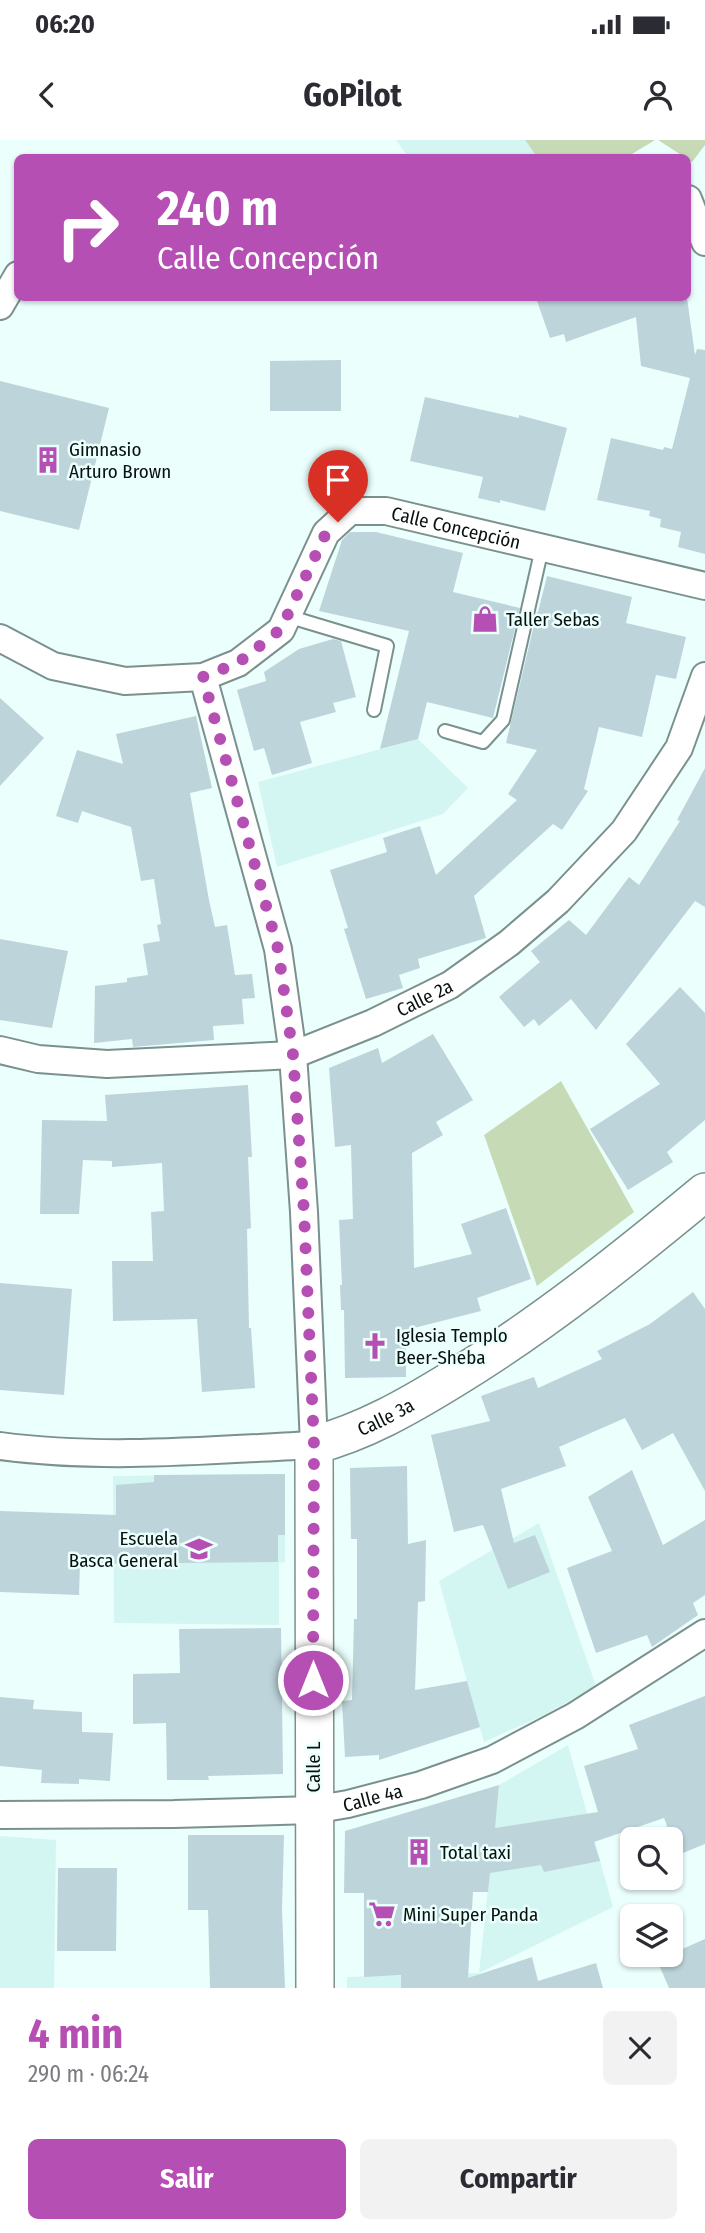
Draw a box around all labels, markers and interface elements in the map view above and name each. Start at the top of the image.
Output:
text: 06:20 [35,9,95,40]
icon: back [28,76,66,114]
text: GoPilot [303,76,402,114]
icon: person [639,76,677,114]
text: 240 m [157,179,278,238]
icon: right [42,182,133,273]
text: Calle Concepción [157,239,379,277]
place label: Gimnasio Arturo Brown [69,438,171,483]
building icon: Gimnasio Arturo Brown [33,445,63,475]
pin [308,450,368,522]
icon: arrive [319,461,357,499]
street label: Calle Concepción [389,502,523,554]
shop icon: Taller Sebas [470,604,500,634]
place label: Taller Sebas [506,608,599,631]
street label: Calle 2a [393,974,457,1022]
place label: Iglesia Templo Beer-Sheba [396,1324,508,1369]
church icon: Iglesia Templo Beer-Sheba [360,1331,390,1361]
street label: Calle 3a [354,1394,418,1441]
place label: Escuela Basca General [69,1527,178,1572]
school or university icon: Escuela Basca General [184,1534,214,1564]
position arrow [276,1643,350,1717]
street label: Calle L [302,1741,325,1792]
street label: Calle 4a [341,1779,405,1817]
map controls [620,1827,683,1967]
button: search [620,1827,683,1890]
building icon: Total taxi [404,1837,434,1867]
place label: Total taxi [440,1841,511,1864]
supermarket icon: Mini Super Panda [367,1899,397,1929]
place label: Mini Super Panda [403,1903,538,1926]
button: layers [620,1904,683,1967]
text: 4 min [28,2009,123,2059]
button: close [603,2011,677,2085]
text: 290 m · 06:24 [28,2060,149,2088]
button: Salir [28,2139,346,2219]
button: Compartir [360,2139,677,2219]

